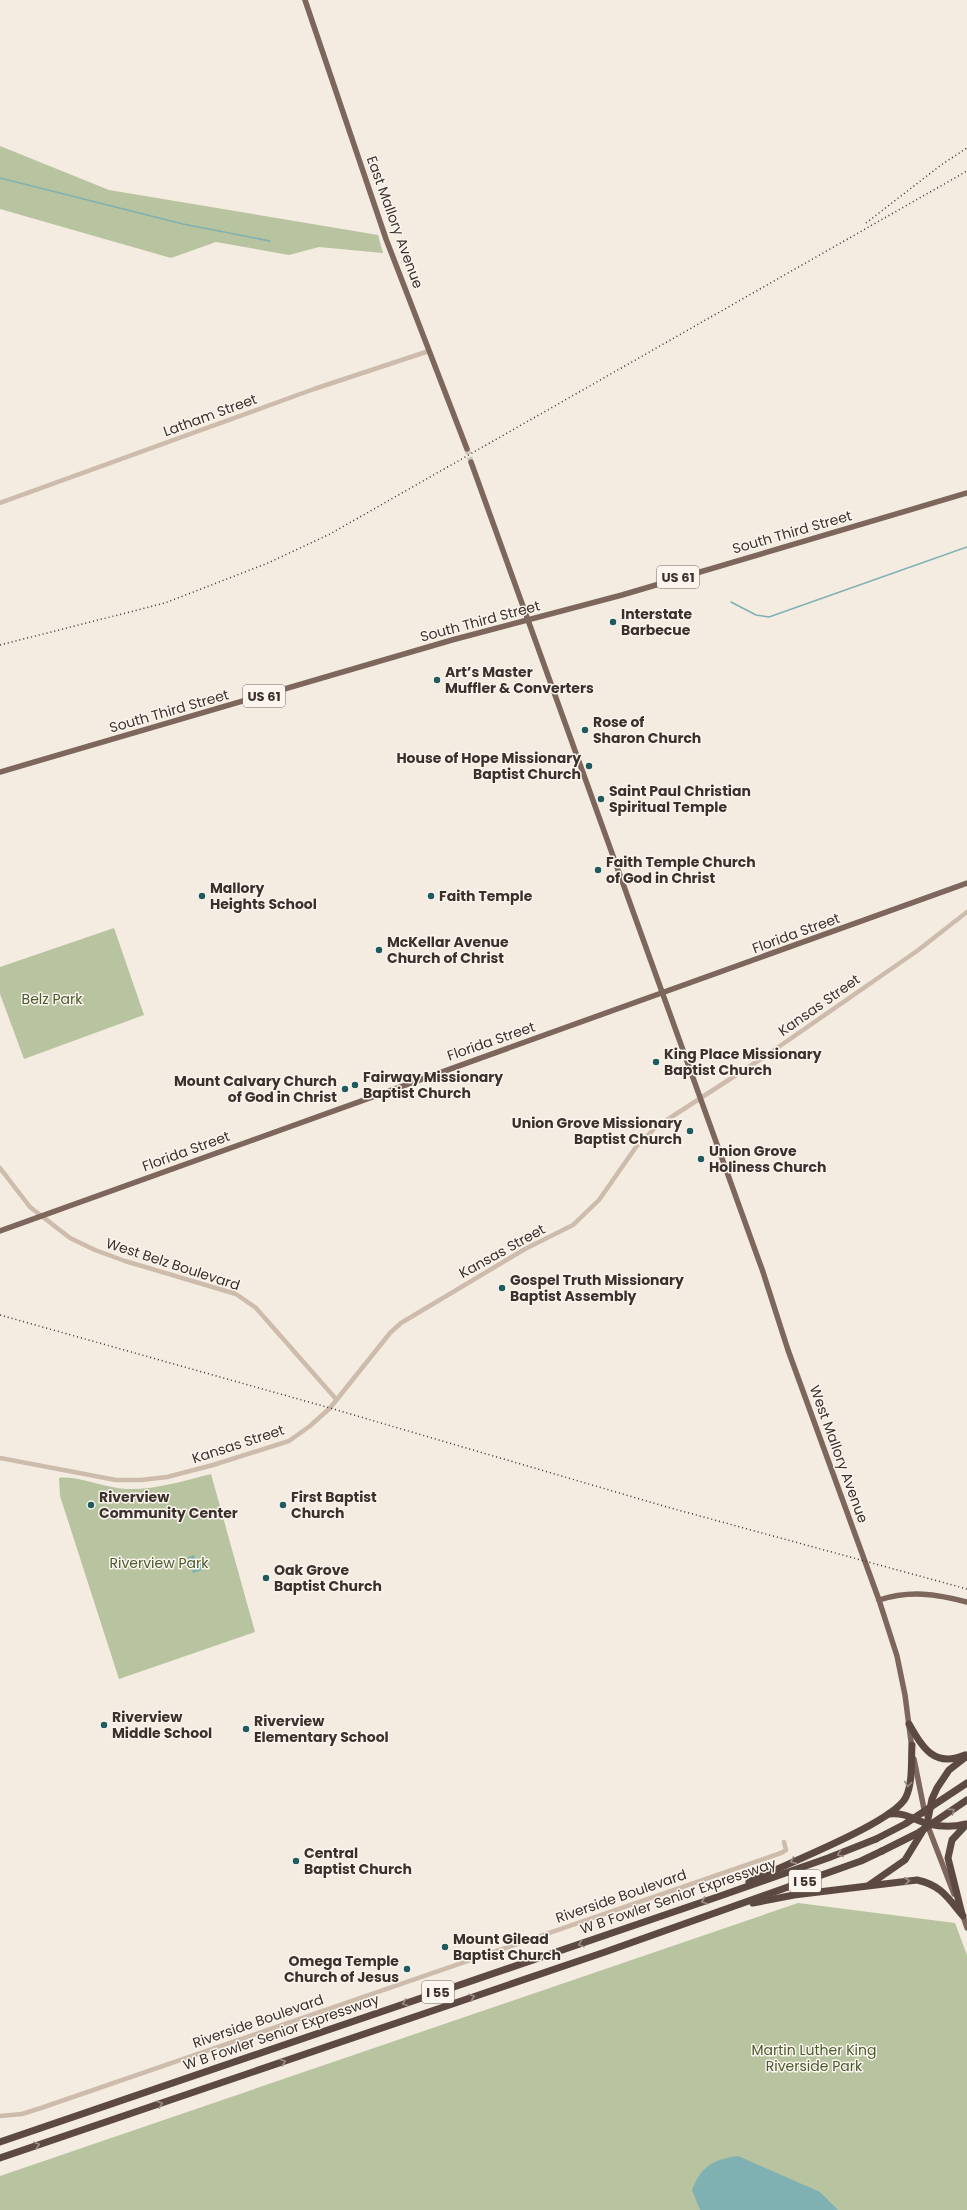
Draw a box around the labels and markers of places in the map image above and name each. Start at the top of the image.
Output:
place label: Interstate Barbecue [621,604,693,640]
marker: Interstate Barbecue [608,617,618,627]
place label: Art’s Master Muffler & Converters [445,662,594,698]
marker: Art’s Master Muffler & Converters [432,675,442,685]
place label: Rose of Sharon Church [593,712,701,748]
marker: Rose of Sharon Church [580,725,590,735]
place label: House of Hope Missionary Baptist Church [396,748,581,784]
marker: House of Hope Missionary Baptist Church [584,761,594,771]
place label: Saint Paul Christian Spiritual Temple [609,781,751,817]
marker: Saint Paul Christian Spiritual Temple [596,794,606,804]
place label: Faith Temple Church of God in Christ [606,852,756,888]
marker: Faith Temple Church of God in Christ [593,865,603,875]
place label: Mallory Heights School [210,878,317,914]
place label: Faith Temple [439,886,533,906]
marker: Mallory Heights School [197,891,207,901]
marker: Faith Temple [426,891,436,901]
place label: McKellar Avenue Church of Christ [387,932,509,968]
marker: McKellar Avenue Church of Christ [374,945,384,955]
place label: King Place Missionary Baptist Church [664,1044,822,1080]
marker: King Place Missionary Baptist Church [651,1057,661,1067]
place label: Fairway Missionary Baptist Church [363,1067,503,1103]
place label: Mount Calvary Church of God in Christ [174,1071,337,1107]
marker: Fairway Missionary Baptist Church [350,1080,360,1090]
marker: Mount Calvary Church of God in Christ [340,1084,350,1094]
place label: Union Grove Missionary Baptist Church [512,1113,682,1149]
marker: Union Grove Missionary Baptist Church [685,1126,695,1136]
place label: Union Grove Holiness Church [709,1141,827,1177]
marker: Union Grove Holiness Church [696,1154,706,1164]
place label: Gospel Truth Missionary Baptist Assembly [510,1270,684,1306]
marker: Gospel Truth Missionary Baptist Assembly [497,1283,507,1293]
place label: Riverview Community Center [99,1487,238,1523]
place label: First Baptist Church [291,1487,377,1523]
marker: Riverview Community Center [86,1500,96,1510]
marker: First Baptist Church [278,1500,288,1510]
place label: Oak Grove Baptist Church [274,1560,382,1596]
marker: Oak Grove Baptist Church [261,1573,271,1583]
place label: Riverview Middle School [112,1707,212,1743]
place label: Riverview Elementary School [254,1711,389,1747]
marker: Riverview Middle School [99,1720,109,1730]
marker: Riverview Elementary School [241,1724,251,1734]
place label: Central Baptist Church [304,1843,412,1879]
marker: Central Baptist Church [291,1856,301,1866]
place label: Mount Gilead Baptist Church [453,1929,561,1965]
marker: Mount Gilead Baptist Church [440,1942,450,1952]
place label: Omega Temple Church of Jesus [284,1951,399,1987]
marker: Omega Temple Church of Jesus [402,1964,412,1974]

